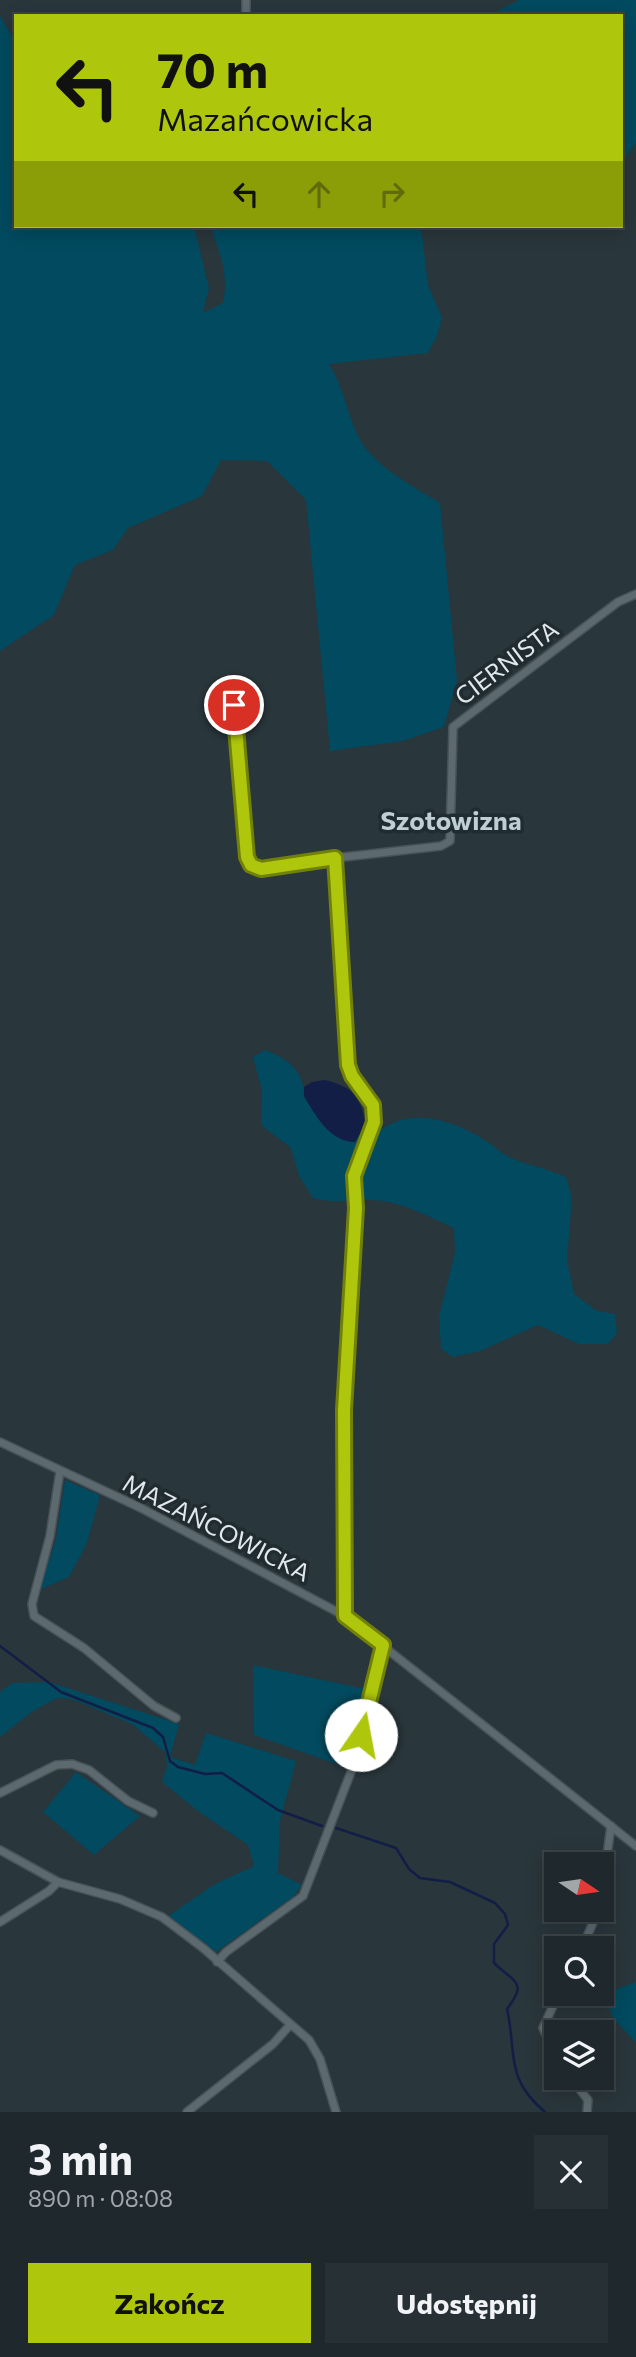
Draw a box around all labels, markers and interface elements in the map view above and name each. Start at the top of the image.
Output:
text: 70 m [157,38,268,98]
icon: left [42,42,133,133]
text: Mazańcowicka [157,98,373,138]
icon: left [227,175,265,213]
icon: ahead [300,175,338,213]
icon: right [373,175,411,213]
street label: CIERNISTA [449,614,563,710]
pin [204,675,264,735]
icon: arrive [215,686,253,724]
district label: Szotowizna [380,804,522,835]
street label: MAZAŃCOWICKA [119,1467,315,1587]
position arrow [324,1698,398,1772]
north arrow [544,1852,614,1922]
map controls [544,1852,614,2090]
button: search [544,1936,614,2006]
button: layers [544,2020,614,2090]
text: 3 min [28,2132,133,2184]
button: close [534,2135,608,2209]
text: 890 m · 08:08 [28,2184,173,2212]
button: Zakończ [28,2263,311,2343]
button: Udostępnij [325,2263,608,2343]

